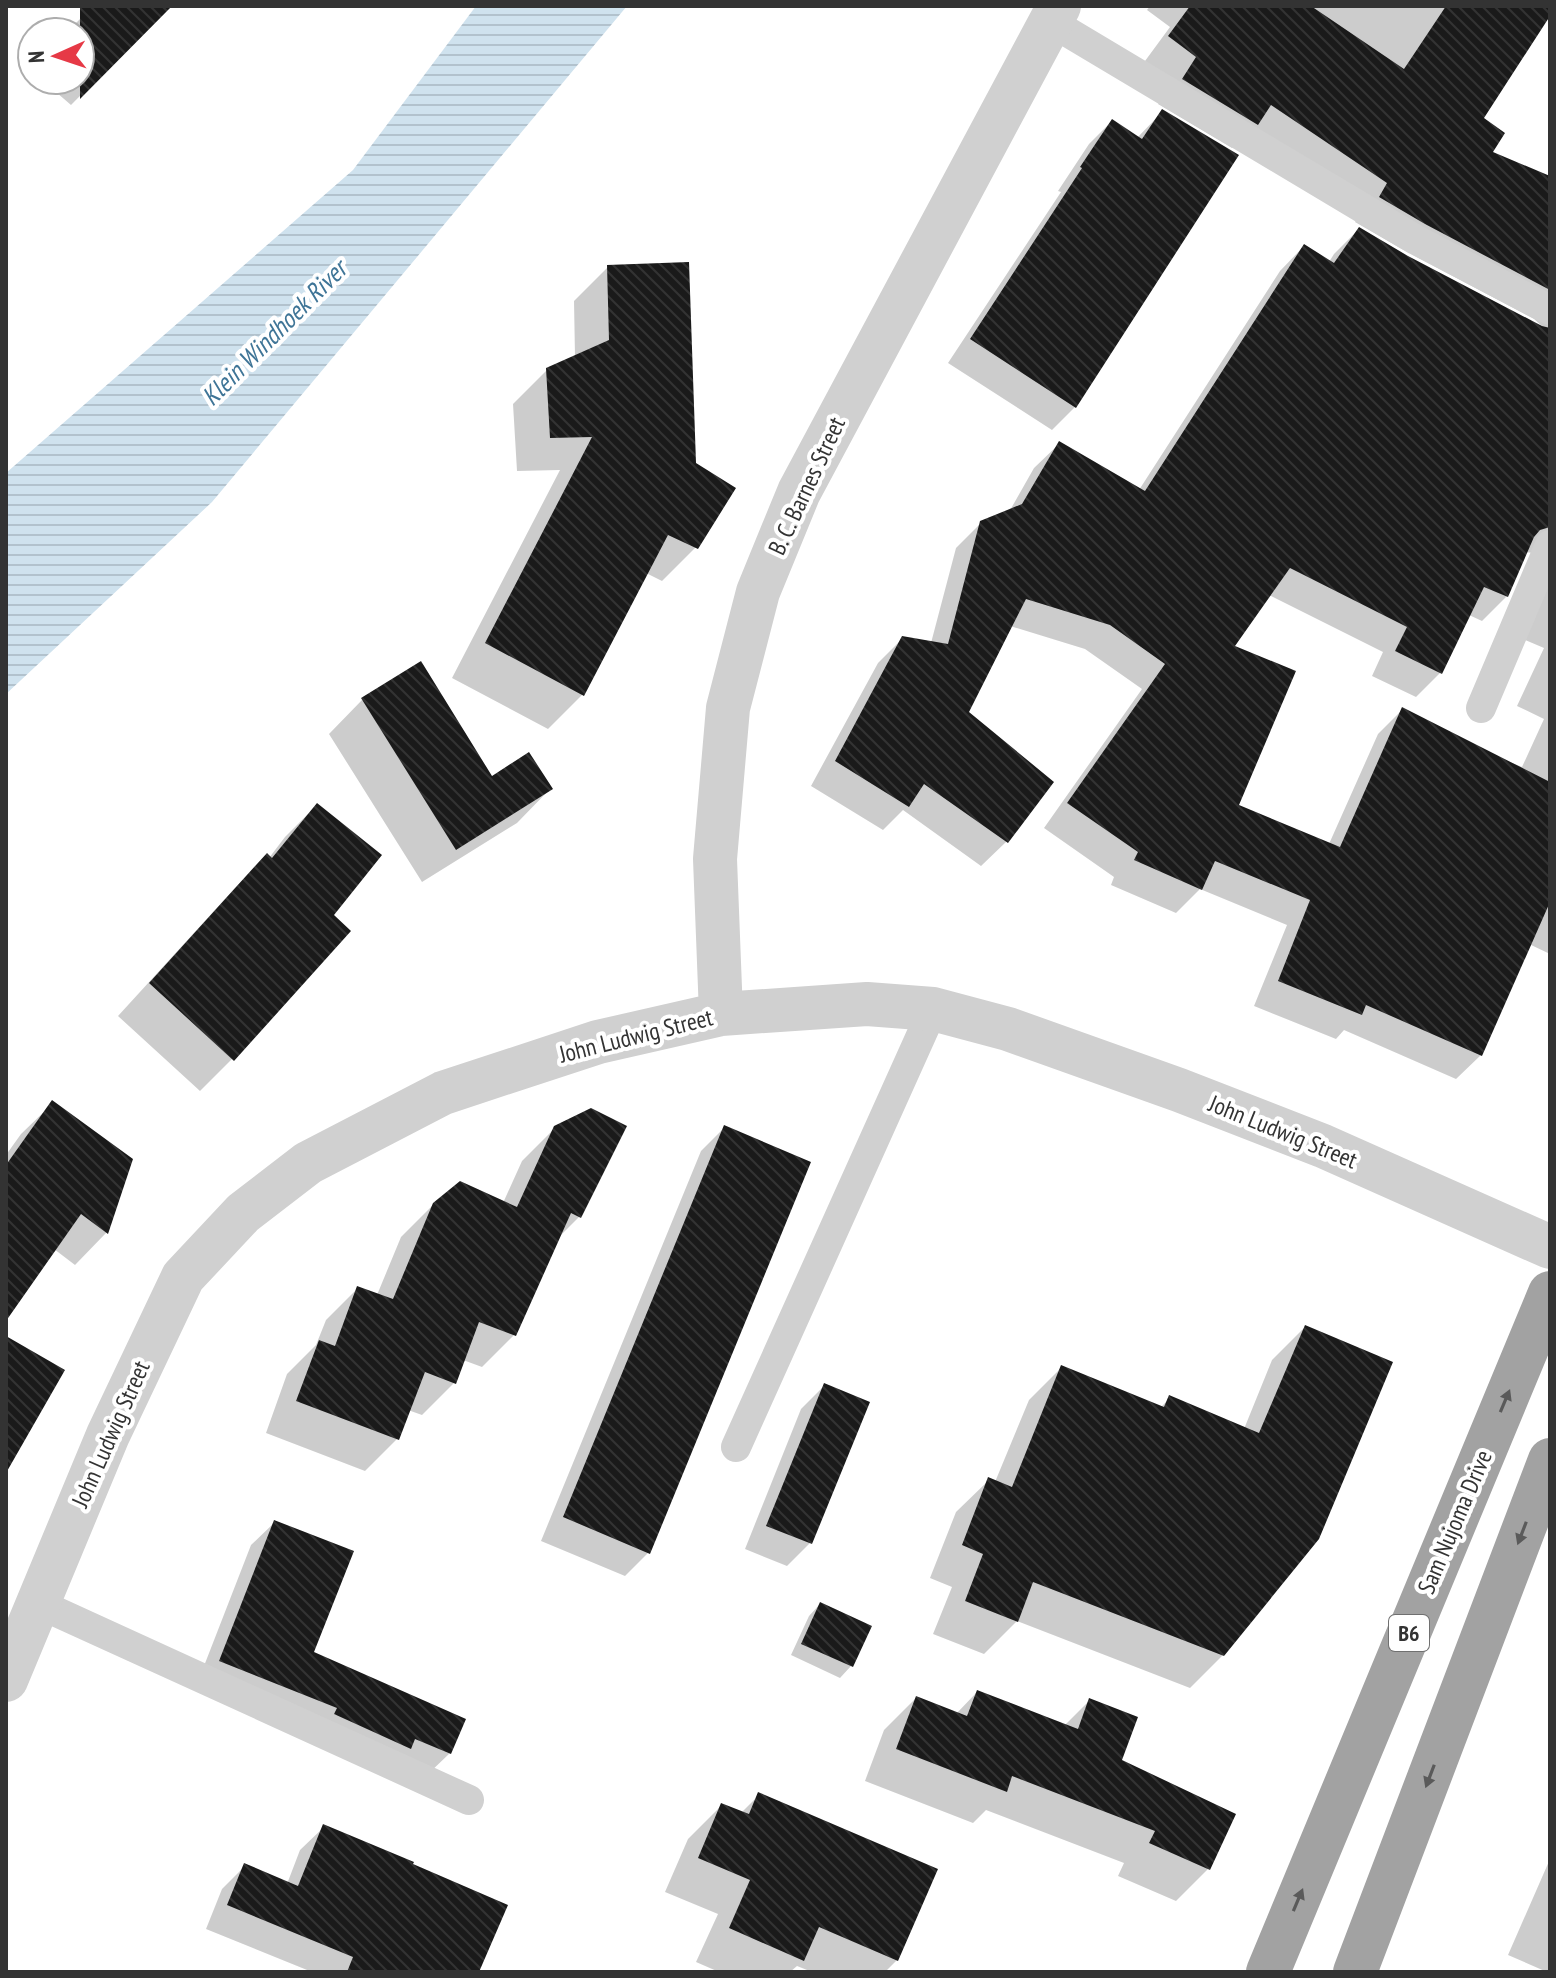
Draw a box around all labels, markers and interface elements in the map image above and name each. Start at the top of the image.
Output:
north arrow [16,16,96,96]
text: N [22,50,50,64]
water label: Klein Windhoek River [194,250,356,412]
street label: B. C. Barnes Street [761,412,852,560]
street label: John Ludwig Street [555,1001,716,1070]
street label: John Ludwig Street [1204,1087,1362,1176]
street label: John Ludwig Street [64,1355,157,1513]
one-way arrow [1499,1389,1512,1413]
street label: Sam Nujoma Drive [1410,1445,1499,1598]
one-way arrow [1515,1521,1528,1545]
road number: B6 [1389,1615,1429,1651]
one-way arrow [1423,1764,1436,1788]
one-way arrow [1292,1888,1305,1912]

